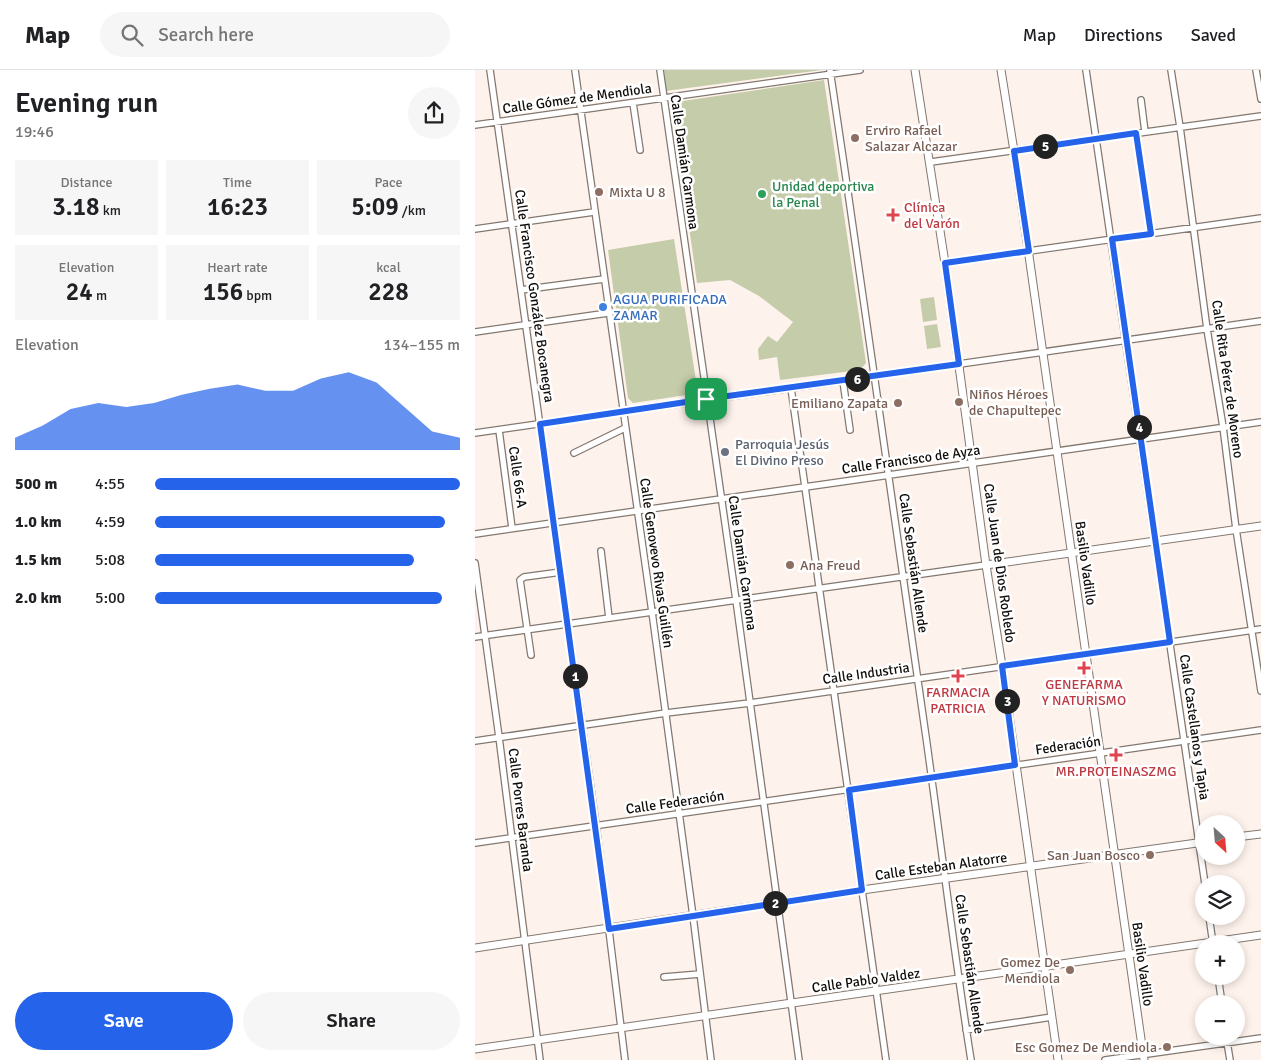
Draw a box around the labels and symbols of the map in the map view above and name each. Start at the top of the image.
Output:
street label: Calle Gómez de Mendiola [501,80,653,117]
street label: Calle Damián Carmona [667,94,702,231]
place label: Erviro Rafael Salazar Alcazar [865,122,958,155]
marker: Erviro Rafael Salazar Alcazar [849,132,861,144]
pin: 5 [1033,134,1057,158]
place label: Unidad deportiva la Penal [772,178,874,211]
place label: Mixta U 8 [609,184,666,201]
marker: Mixta U 8 [593,186,605,198]
street label: Calle Francisco González Bocanegra [511,188,558,404]
marker: Unidad deportiva la Penal [756,188,768,200]
place label: Clínica del Varón [904,199,960,232]
marker: Clínica del Varón [886,208,900,222]
place label: AGUA PURIFICADA ZAMAR [613,291,727,324]
street label: Calle Rita Pérez de Moreno [1208,299,1247,459]
marker: AGUA PURIFICADA ZAMAR [597,301,609,313]
pin: 6 [845,366,869,392]
pin [685,378,727,420]
place label: Niños Héroes de Chapultepec [969,386,1062,419]
place label: Emiliano Zapata [791,395,888,412]
marker: Niños Héroes de Chapultepec [953,396,965,408]
marker: Emiliano Zapata [892,397,904,409]
pin: 4 [1127,414,1151,440]
place label: Parroquia Jesús El Divino Preso [735,436,829,469]
street label: Calle Francisco de Ayza [841,441,981,478]
street label: Calle 66-A [505,445,530,509]
marker: Parroquia Jesús El Divino Preso [719,446,731,458]
street label: Calle Genovevo Rivas Guillén [636,477,677,649]
street label: Calle Juan de Dios Robledo [980,482,1019,644]
street label: Calle Sebastián Allende [895,492,932,634]
street label: Calle Damián Carmona [725,495,760,632]
street label: Basilio Vadillo [1071,520,1100,606]
place label: Ana Freud [800,557,860,574]
marker: Ana Freud [784,559,796,571]
street label: Calle Castellanos y Tapia [1176,653,1213,801]
street label: Calle Industria [822,659,911,688]
marker: GENEFARMA Y NATURISMO [1078,662,1090,674]
pin: 1 [563,664,587,688]
marker: FARMACIA PATRICIA [952,670,964,682]
place label: GENEFARMA Y NATURISMO [1042,676,1126,709]
place label: FARMACIA PATRICIA [926,684,991,717]
pin: 3 [995,688,1019,714]
street label: Federación [1034,732,1102,758]
street label: Calle Porres Baranda [504,747,537,873]
marker: MR.PROTEINASZMG [1110,749,1122,761]
place label: MR.PROTEINASZMG [1055,763,1177,780]
street label: Calle Federación [625,787,725,818]
north arrow [1195,815,1245,865]
place label: San Juan Bosco [1047,847,1140,864]
street label: Calle Esteban Alatorre [874,849,1008,884]
marker: San Juan Bosco [1144,849,1156,861]
pin: 2 [763,890,787,916]
street label: Calle Sebastián Allende [951,893,988,1035]
street label: Basilio Vadillo [1128,921,1157,1007]
place label: Gomez De Mendiola [1000,954,1060,987]
street label: Calle Pablo Valdez [811,964,921,997]
marker: Gomez De Mendiola [1064,964,1076,976]
place label: Esc Gomez De Mendiola [1015,1039,1157,1056]
marker: Esc Gomez De Mendiola [1161,1041,1173,1053]

